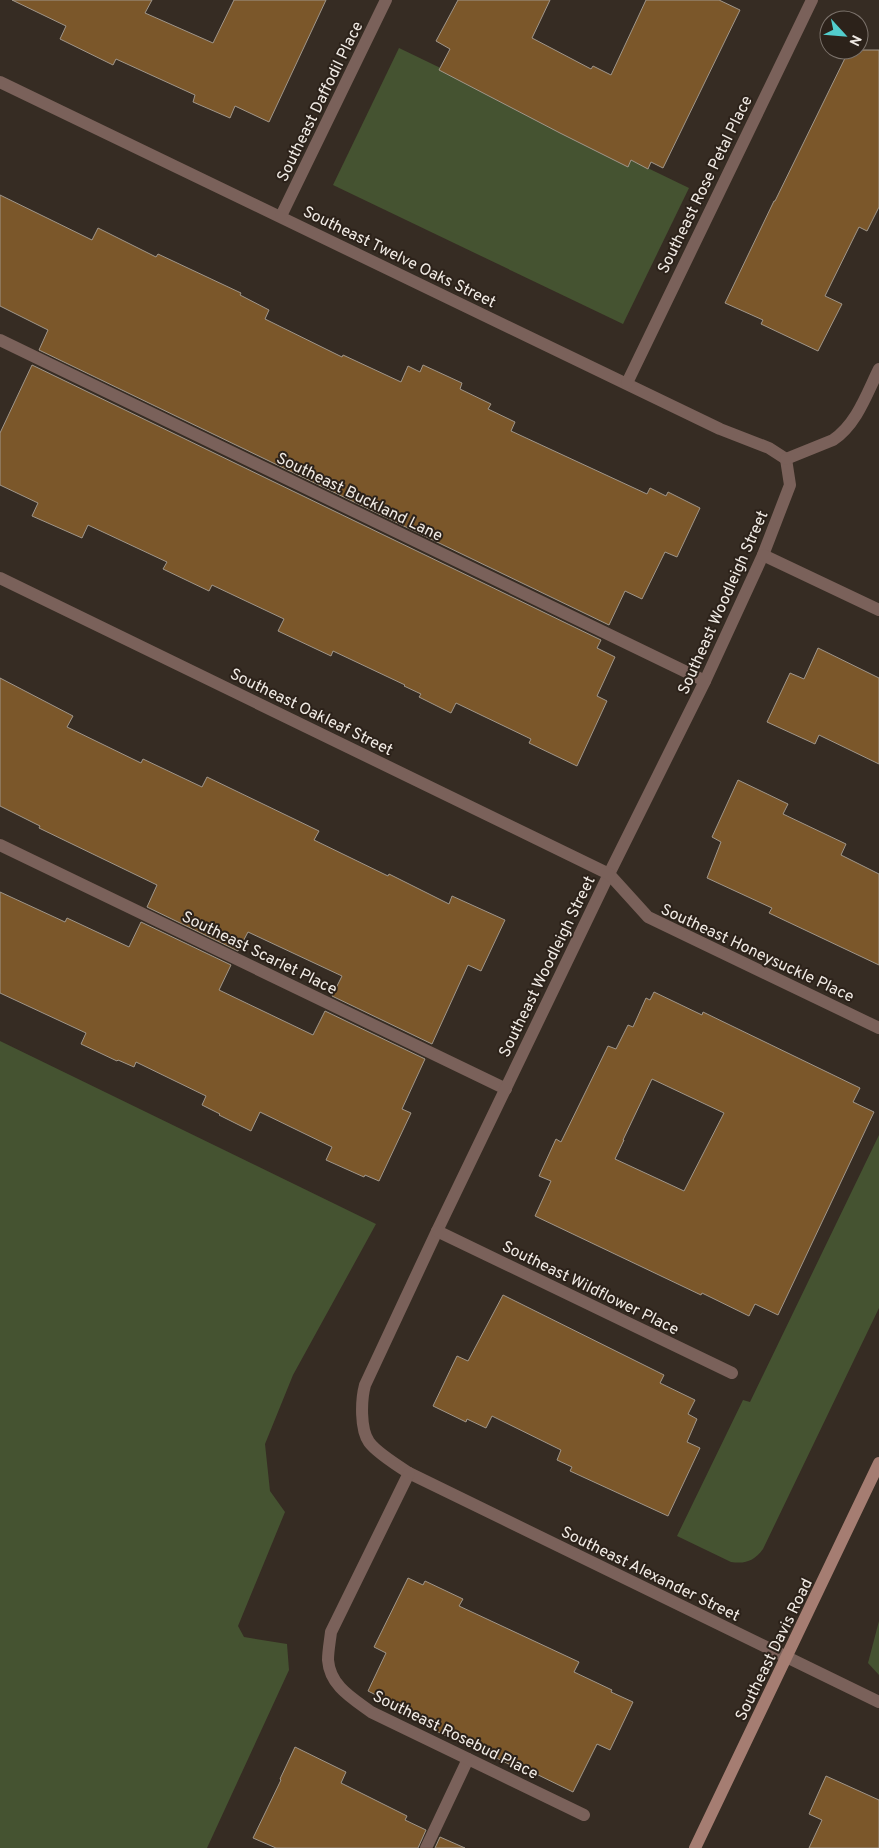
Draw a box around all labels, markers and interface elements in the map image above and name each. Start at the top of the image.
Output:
north arrow [819,10,869,60]
street label: Southeast Daffodil Place [273,18,368,185]
text: N [844,32,864,48]
street label: Southeast Rose Petal Place [654,93,758,277]
street label: Southeast Twelve Oaks Street [299,202,499,313]
street label: Southeast Buckland Lane [273,449,446,547]
street label: Southeast Woodleigh Street [674,508,773,698]
street label: Southeast Oakleaf Street [226,665,396,761]
street label: Southeast Woodleigh Street [495,873,600,1061]
street label: Southeast Honeysuckle Place [657,900,857,1007]
street label: Southeast Scarlet Place [178,907,340,1000]
street label: Southeast Wildflower Place [498,1237,682,1340]
street label: Southeast Alexander Street [557,1523,743,1627]
street label: Southeast Davis Road [732,1575,818,1724]
street label: Southeast Rosebud Place [369,1687,541,1785]

